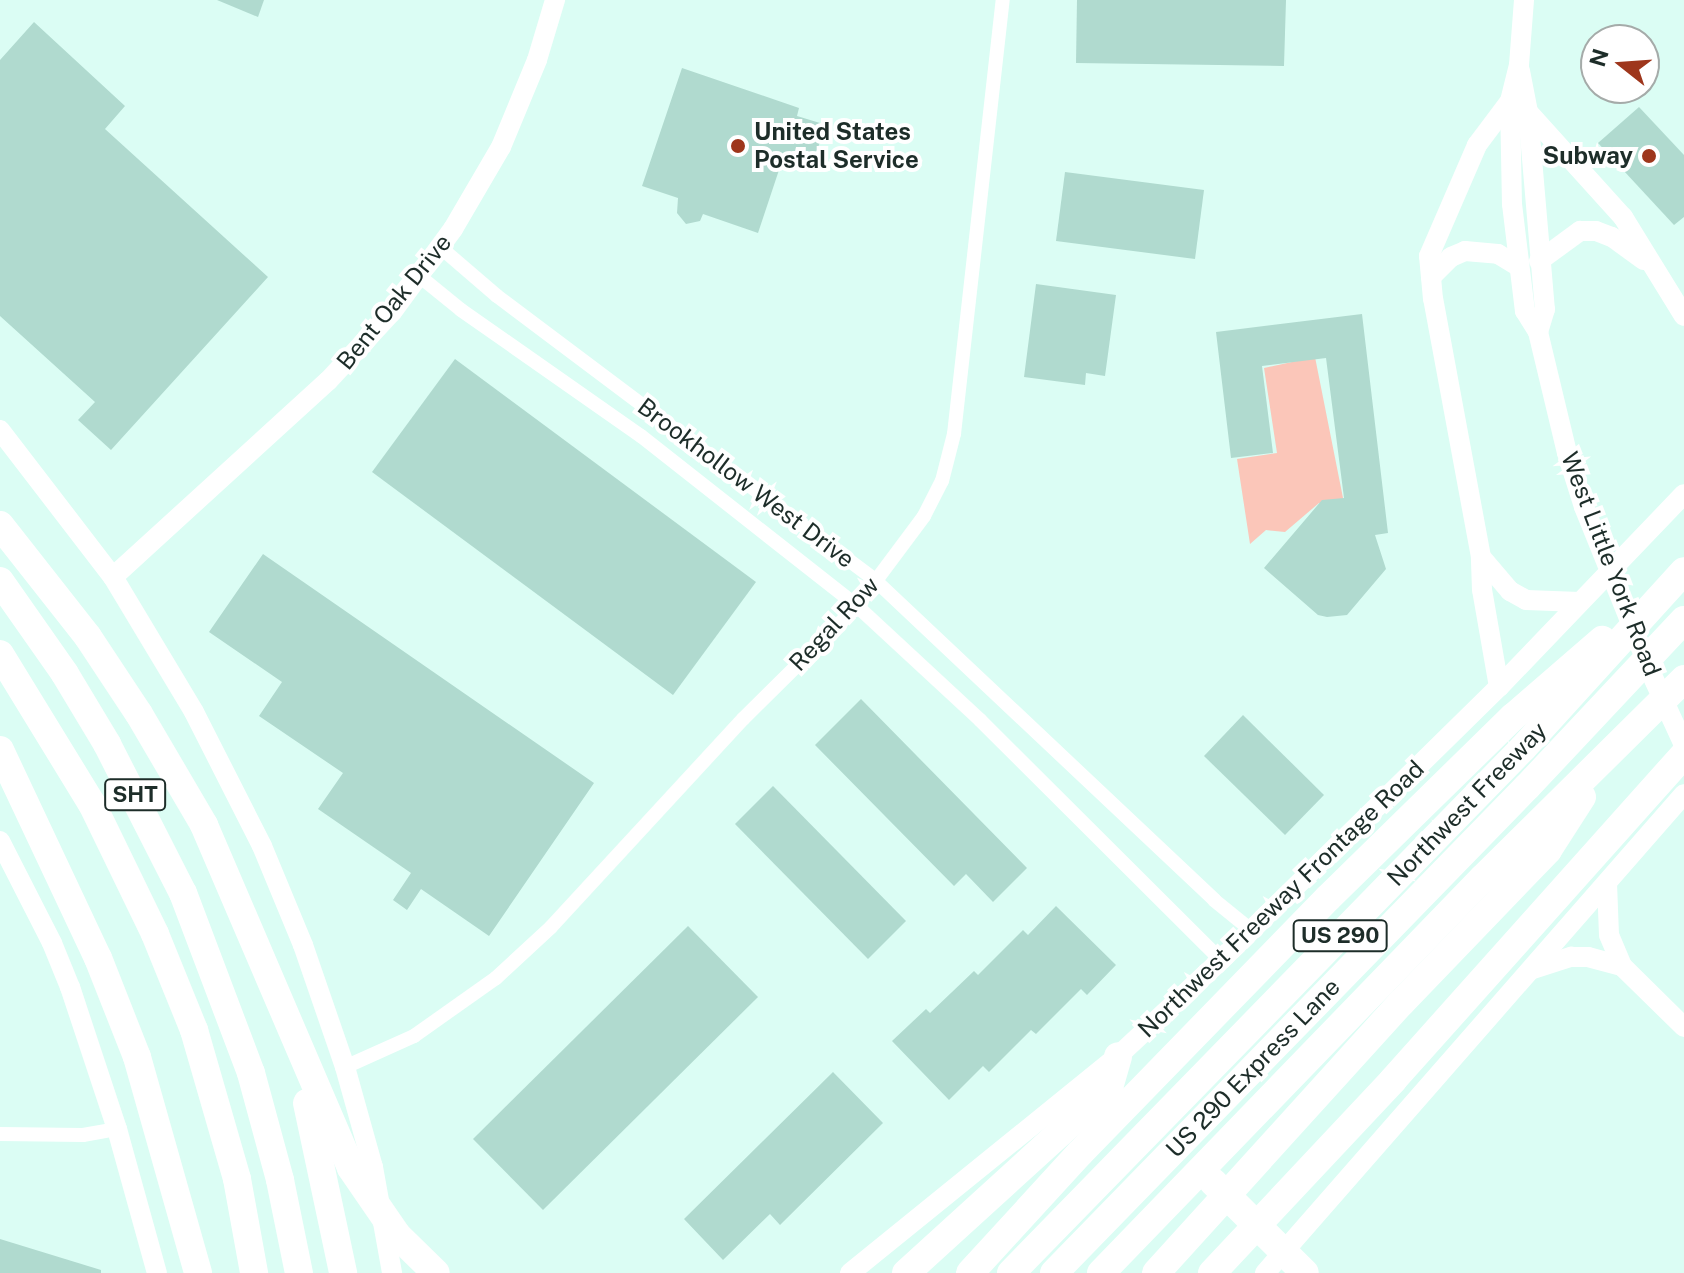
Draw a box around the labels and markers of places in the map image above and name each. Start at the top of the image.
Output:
place label: United States Postal Service [754,118,919,174]
marker: United States Postal Service [729,137,747,155]
place label: Subway [1543,142,1633,170]
marker: Subway [1640,147,1658,165]

